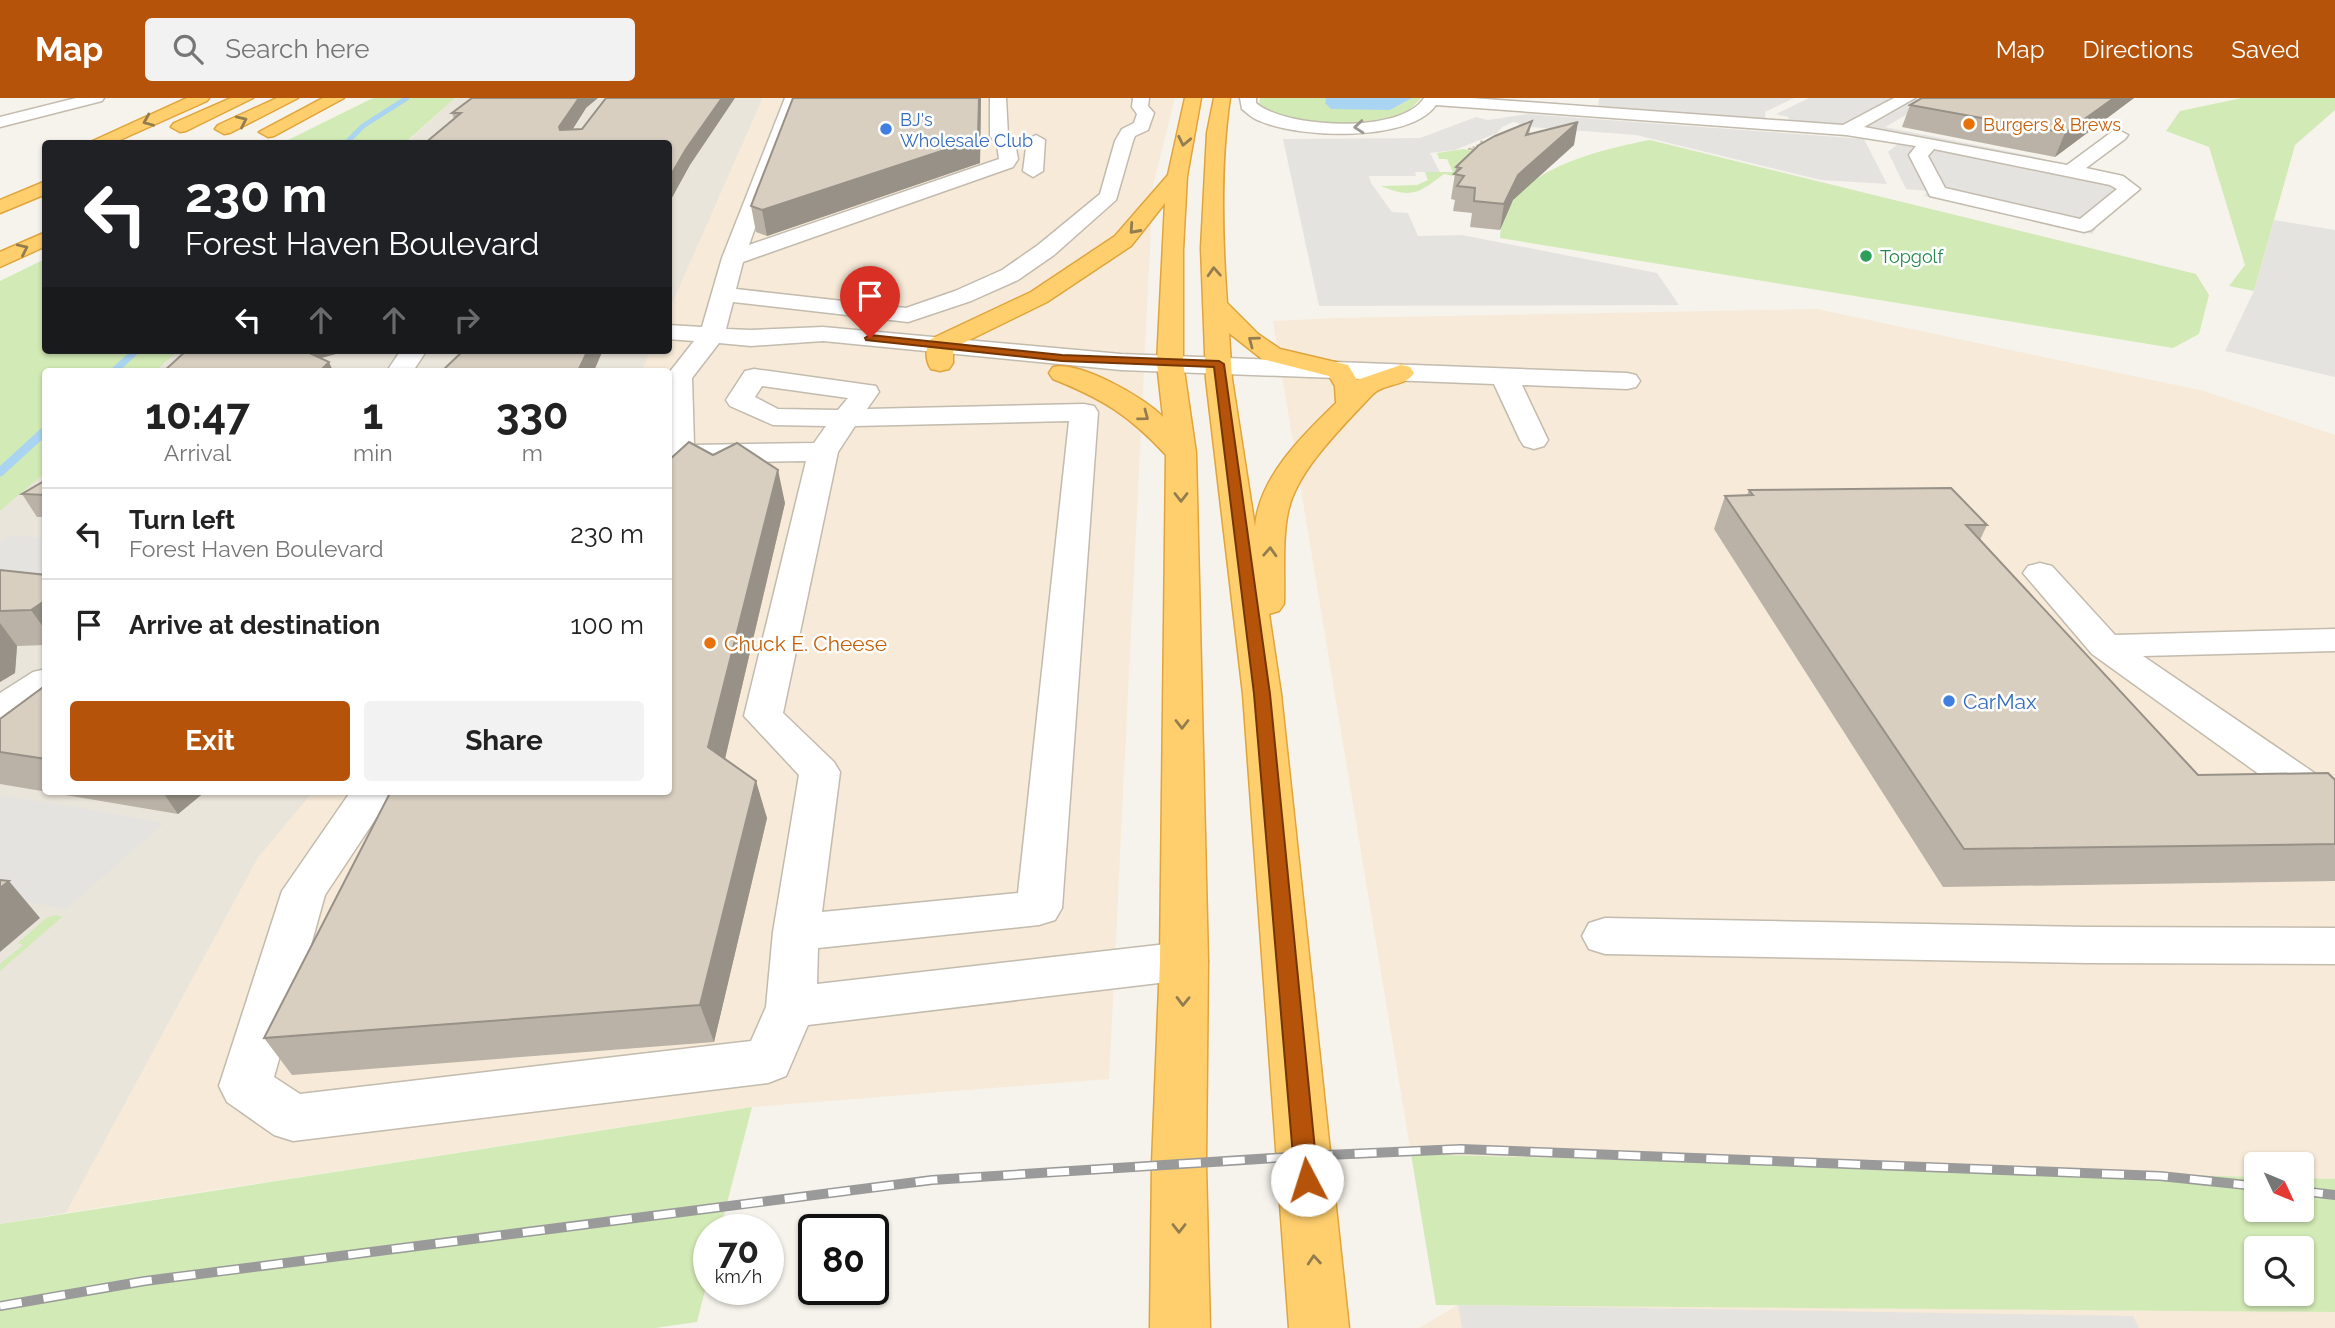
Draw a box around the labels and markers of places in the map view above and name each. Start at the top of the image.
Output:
place label: BJ's Wholesale Club [900,109,1033,151]
place label: Burgers & Brews [1983,114,2121,135]
marker: Burgers & Brews [1961,116,1977,132]
marker: BJ's Wholesale Club [878,121,894,137]
place label: Topgolf [1880,246,1945,267]
marker: Topgolf [1858,248,1874,264]
pin [840,266,900,338]
place label: Chuck E. Cheese [724,631,887,656]
marker: Chuck E. Cheese [702,635,718,651]
place label: CarMax [1963,689,2037,714]
marker: CarMax [1941,693,1957,709]

